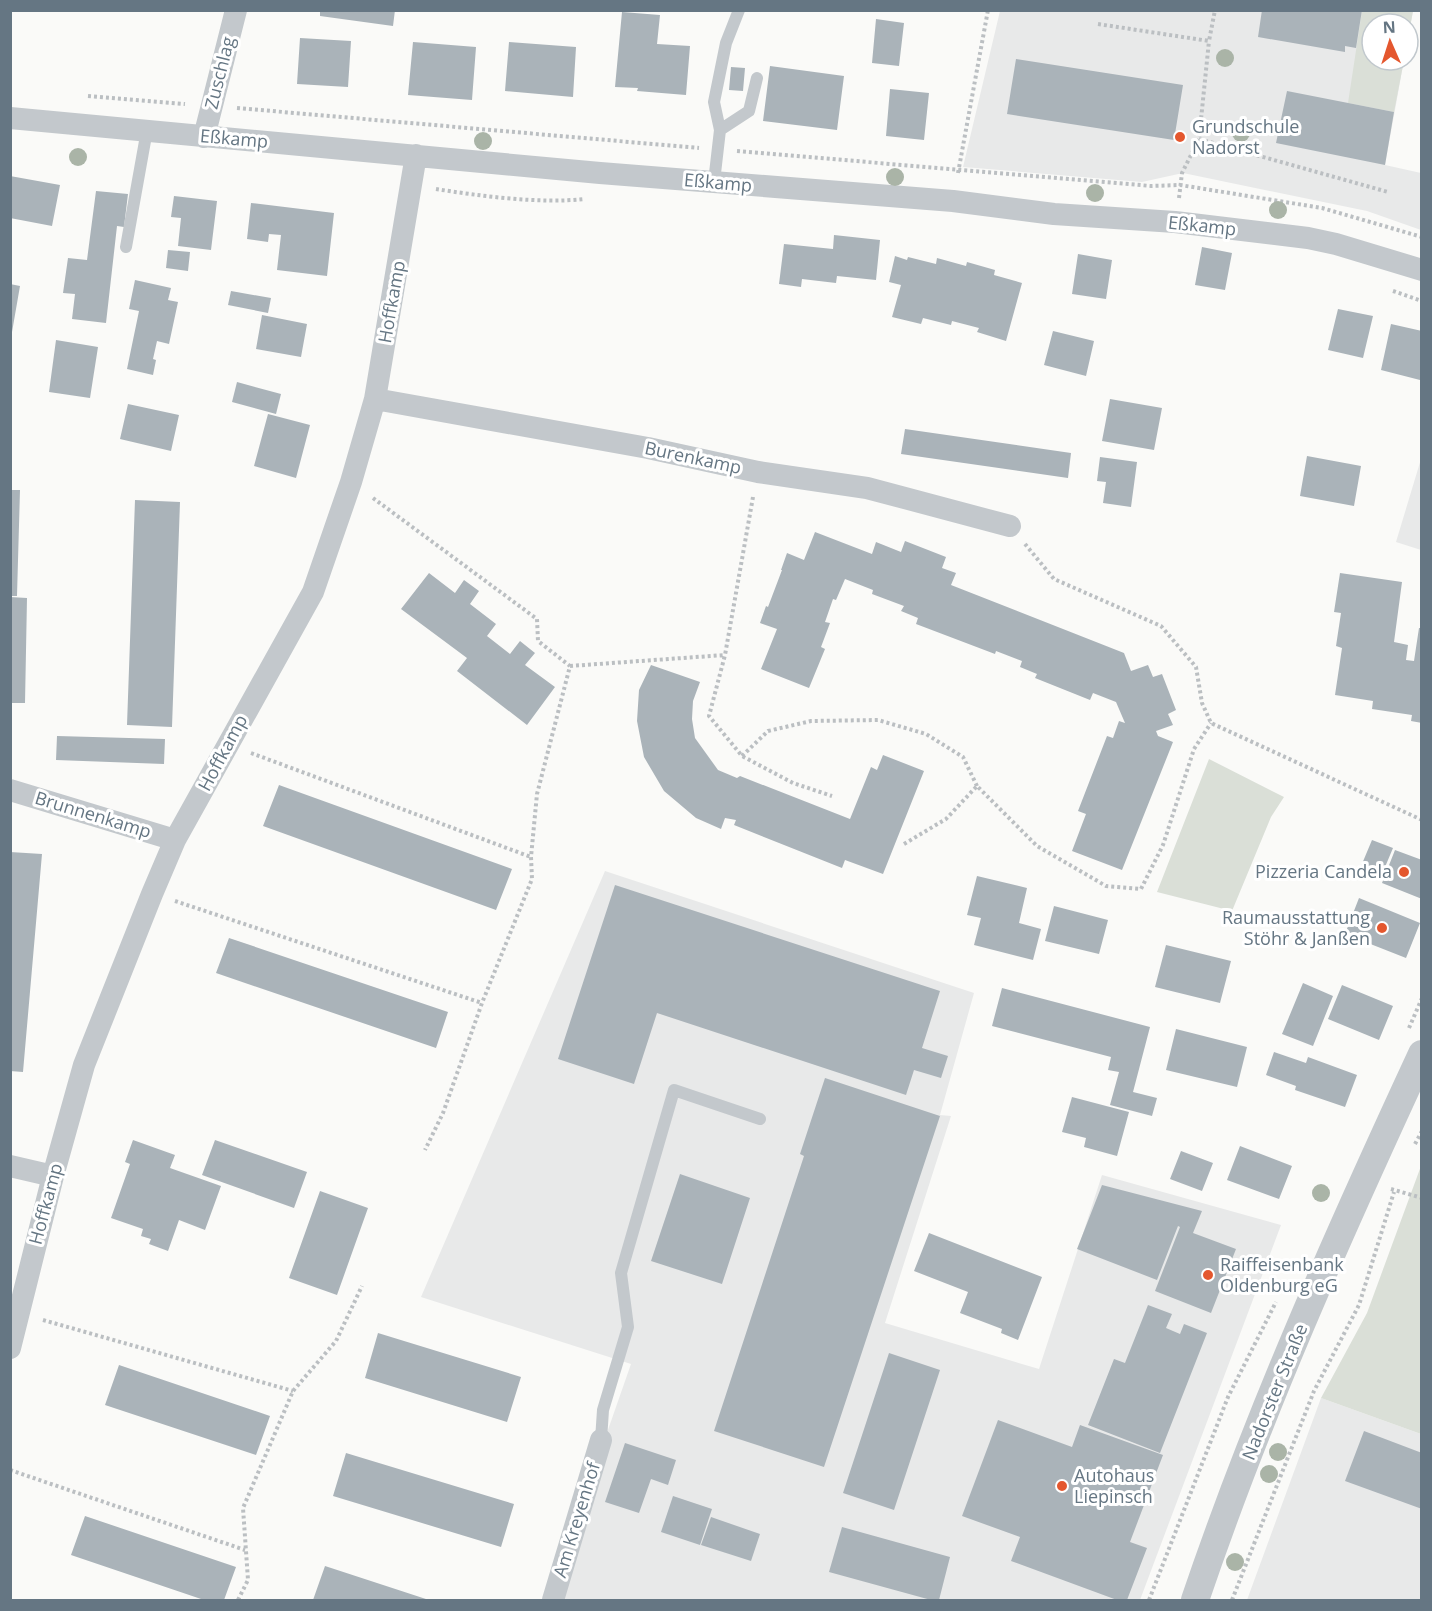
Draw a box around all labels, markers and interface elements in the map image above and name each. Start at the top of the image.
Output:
north arrow [1360,12,1420,72]
text: N [1382,16,1396,38]
street label: Zuschlag [198,34,240,112]
place label: Grundschule Nadorst [1192,114,1299,159]
street label: Eßkamp [199,123,269,153]
marker: Grundschule Nadorst [1173,130,1187,144]
street label: Eßkamp [683,167,753,197]
street label: Eßkamp [1167,209,1237,241]
street label: Hoffkamp [372,259,410,345]
street label: Burenkamp [643,435,744,479]
street label: Hoffkamp [192,710,252,795]
street label: Brunnenkamp [32,785,154,843]
place label: Pizzeria Candela [1255,859,1392,883]
marker: Pizzeria Candela [1397,865,1411,879]
place label: Raumausstattung Stöhr & Janßen [1222,905,1370,950]
marker: Raumausstattung Stöhr & Janßen [1375,921,1389,935]
street label: Hoffkamp [23,1160,67,1247]
place label: Raiffeisenbank Oldenburg eG [1220,1252,1344,1297]
marker: Raiffeisenbank Oldenburg eG [1201,1268,1215,1282]
street label: Nadorster Straße [1236,1320,1312,1463]
street label: Am Kreyenhof [547,1458,605,1580]
place label: Autohaus Liepinsch [1074,1463,1154,1508]
marker: Autohaus Liepinsch [1055,1479,1069,1493]

